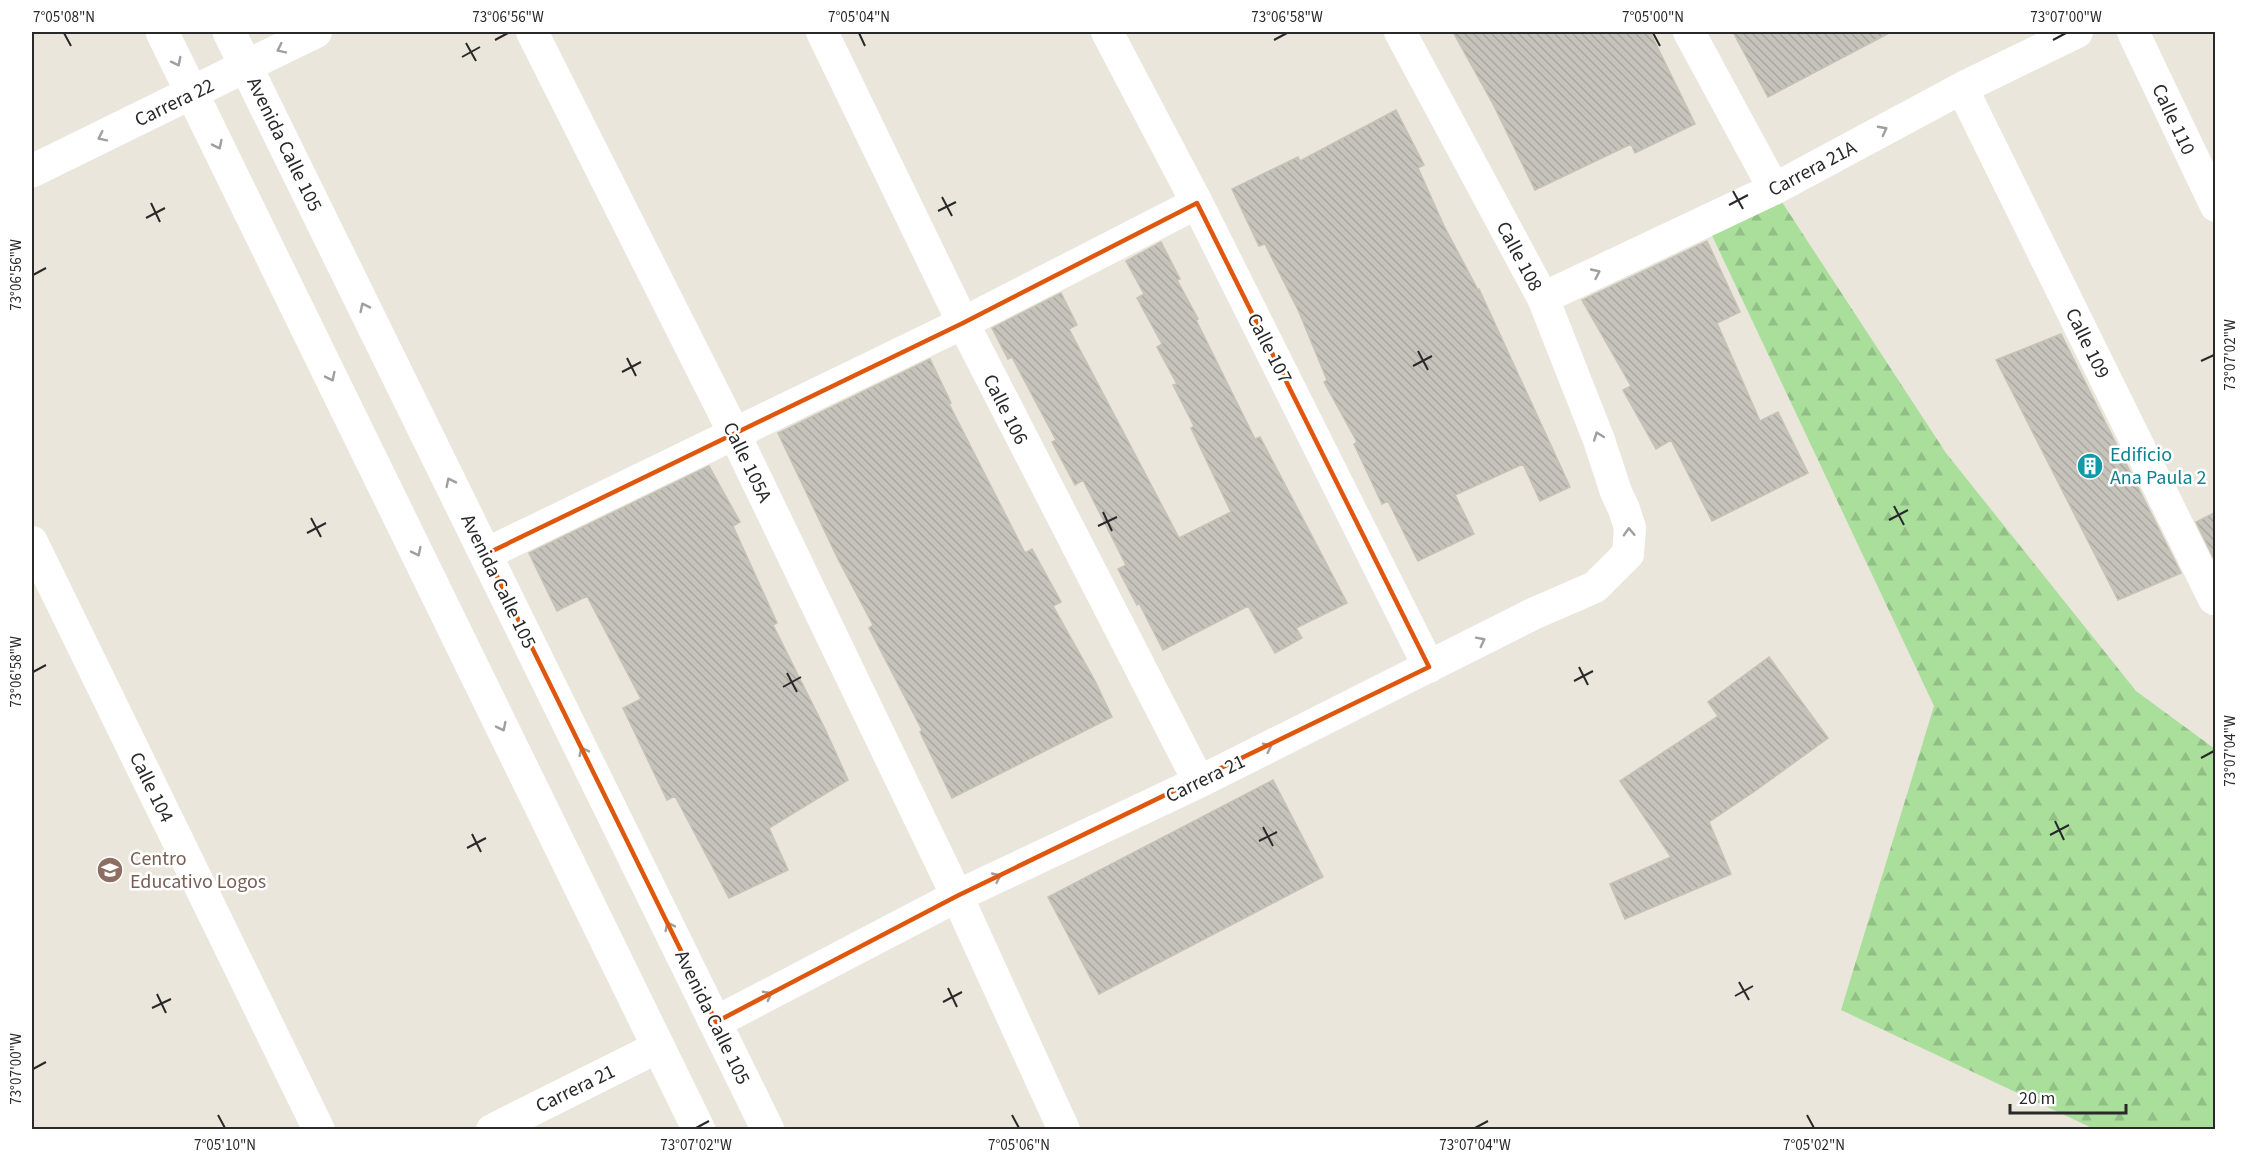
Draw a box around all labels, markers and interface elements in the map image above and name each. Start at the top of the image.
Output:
text: 7°05'08"N [33,7,95,28]
text: 73°06'56"W [472,7,544,28]
text: 7°05'04"N [828,7,890,28]
text: 73°06'58"W [1251,7,1323,28]
text: 7°05'00"N [1622,7,1684,28]
text: 73°07'00"W [2030,7,2102,28]
one-way arrow [277,41,288,53]
one-way arrow [170,56,181,66]
street label: Carrera 22 [130,72,219,134]
street label: Avenida Calle 105 [239,73,329,216]
street label: Calle 110 [2144,79,2202,160]
one-way arrow [1877,126,1888,137]
one-way arrow [97,130,108,141]
street label: Carrera 21A [1763,134,1862,204]
one-way arrow [210,138,222,149]
street label: Calle 108 [1489,217,1549,296]
text: 73°06'56"W [6,239,27,311]
one-way arrow [1590,269,1601,281]
one-way arrow [360,302,372,313]
street label: Calle 109 [2058,303,2116,383]
street label: Calle 107 [1240,308,1299,388]
text: 73°07'02"W [2220,319,2241,391]
street label: Calle 106 [976,369,1035,449]
one-way arrow [324,370,335,381]
street label: Calle 105A [716,418,779,507]
one-way arrow [1593,431,1605,442]
place label: Edificio Ana Paula 2 [2110,441,2206,492]
building icon: Edificio Ana Paula 2 [2075,451,2105,481]
one-way arrow [446,477,458,488]
street label: Avenida Calle 105 [453,510,543,653]
one-way arrow [1622,527,1635,536]
one-way arrow [409,546,421,557]
text: 73°06'58"W [6,636,27,708]
one-way arrow [1475,637,1485,648]
text: 73°07'04"W [2220,715,2241,787]
one-way arrow [495,721,507,732]
one-way arrow [1261,743,1272,755]
street label: Calle 104 [122,747,180,828]
one-way arrow [578,747,590,758]
street label: Carrera 21 [1161,748,1250,810]
place label: Centro Educativo Logos [130,845,266,896]
school or university icon: Centro Educativo Logos [95,855,125,885]
one-way arrow [990,872,1001,884]
one-way arrow [664,922,676,933]
street label: Avenida Calle 105 [667,946,757,1089]
one-way arrow [761,991,772,1002]
text: 73°07'00"W [6,1033,27,1105]
street label: Carrera 21 [531,1058,620,1120]
scale bar [2010,1077,2126,1115]
text: 20 m [2019,1086,2055,1111]
text: 7°05'10"N [194,1135,256,1156]
text: 73°07'02"W [660,1135,732,1156]
text: 7°05'06"N [988,1135,1050,1156]
text: 73°07'04"W [1439,1135,1511,1156]
text: 7°05'02"N [1783,1135,1845,1156]

